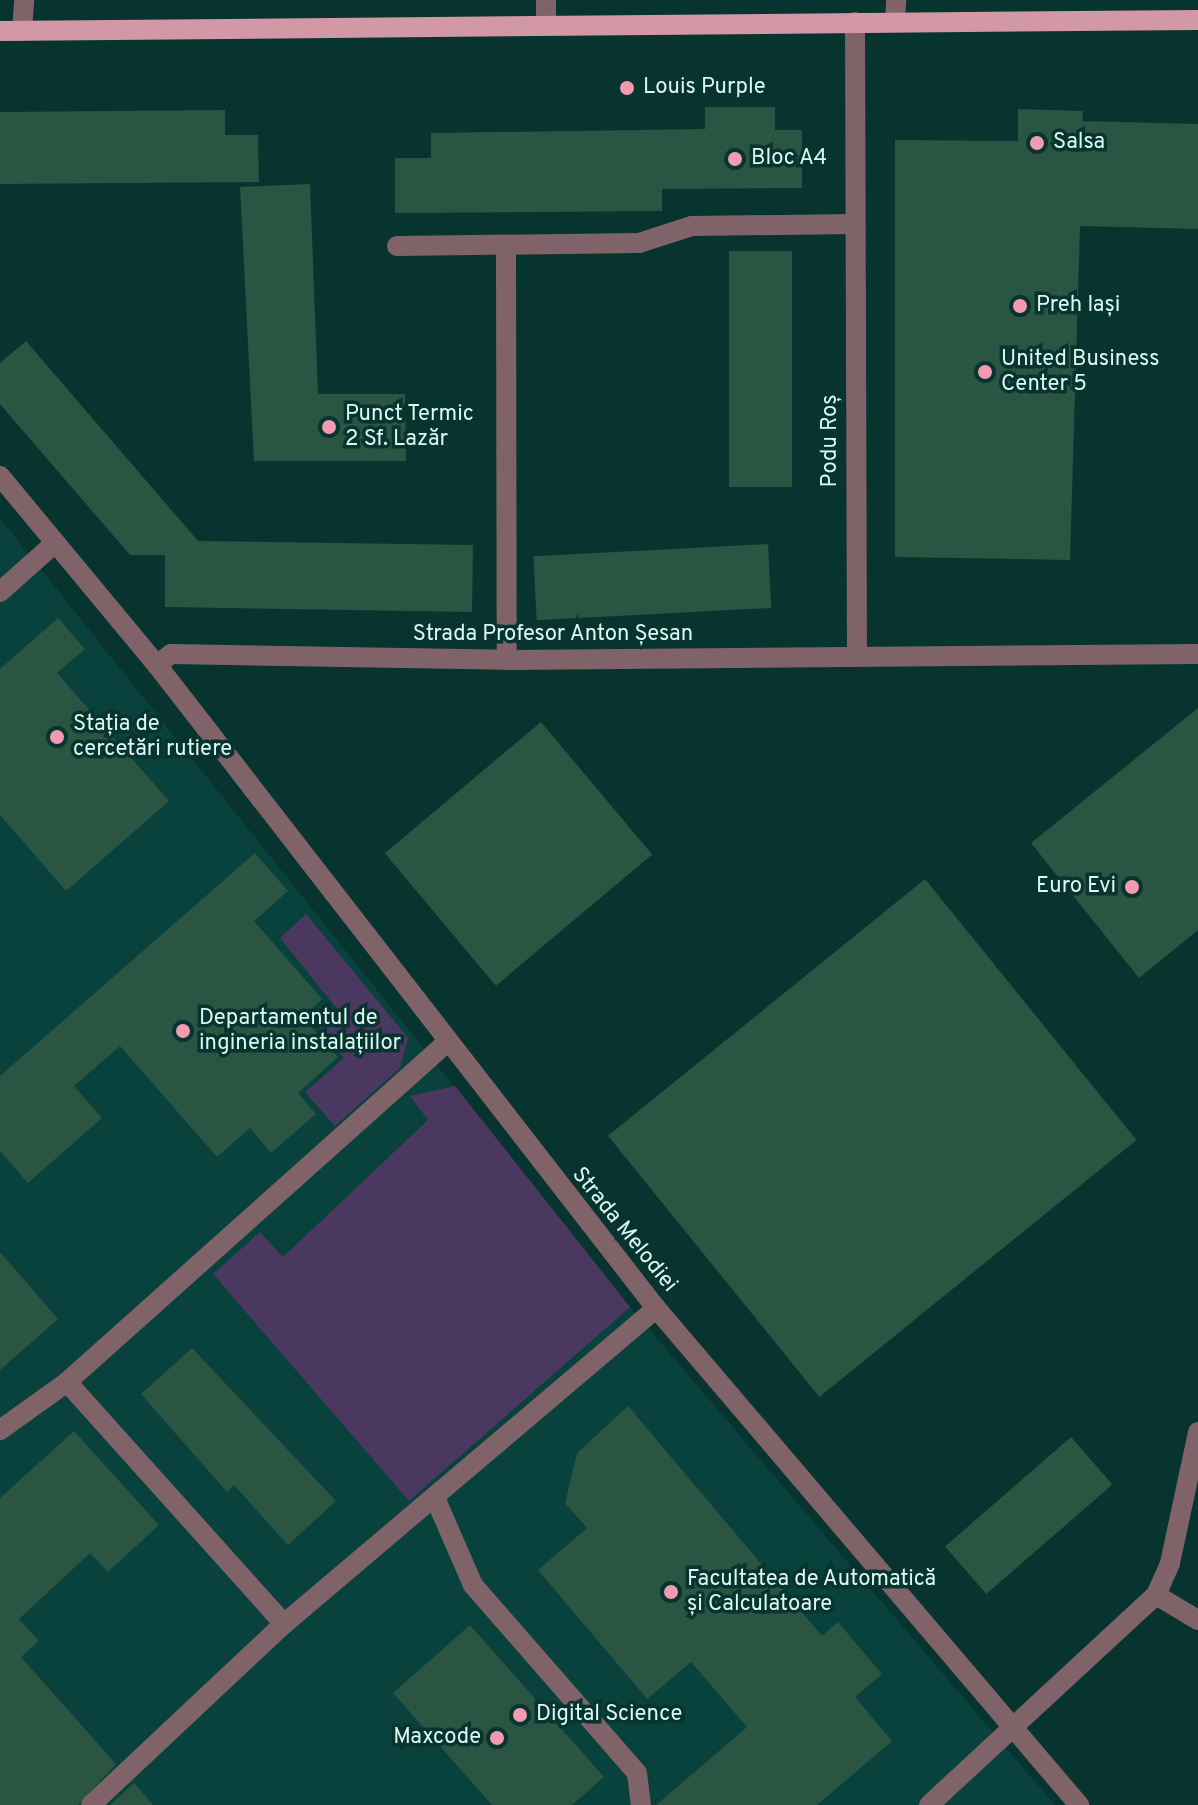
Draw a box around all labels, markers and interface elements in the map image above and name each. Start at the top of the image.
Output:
place label: Louis Purple [643,75,766,101]
marker: Louis Purple [618,79,636,97]
place label: Salsa [1053,130,1105,156]
marker: Salsa [1028,134,1046,152]
place label: Bloc A4 [751,146,828,172]
marker: Bloc A4 [726,150,744,168]
place label: Preh Iași [1036,293,1120,319]
marker: Preh Iași [1011,297,1029,315]
place label: United Business Center 5 [1001,346,1160,398]
marker: United Business Center 5 [976,363,994,381]
street label: Podu Roș [818,395,844,487]
place label: Punct Termic 2 Sf. Lazăr [345,401,475,452]
marker: Punct Termic 2 Sf. Lazăr [320,418,338,436]
street label: Strada Profesor Anton Șesan [412,622,694,648]
place label: Stația de cercetări rutiere [73,711,232,762]
marker: Stația de cercetări rutiere [48,728,66,746]
place label: Euro Evi [1036,874,1116,900]
marker: Euro Evi [1123,878,1141,896]
place label: Departamentul de ingineria instalațiilor [199,1005,401,1056]
marker: Departamentul de ingineria instalațiilor [174,1022,192,1040]
street label: Strada Melodiei [566,1162,682,1298]
place label: Facultatea de Automatică și Calculatoare [687,1566,937,1618]
marker: Facultatea de Automatică și Calculatoare [662,1583,680,1601]
place label: Digital Science [536,1702,682,1728]
marker: Digital Science [511,1706,529,1724]
place label: Maxcode [393,1725,481,1751]
marker: Maxcode [488,1729,506,1747]

